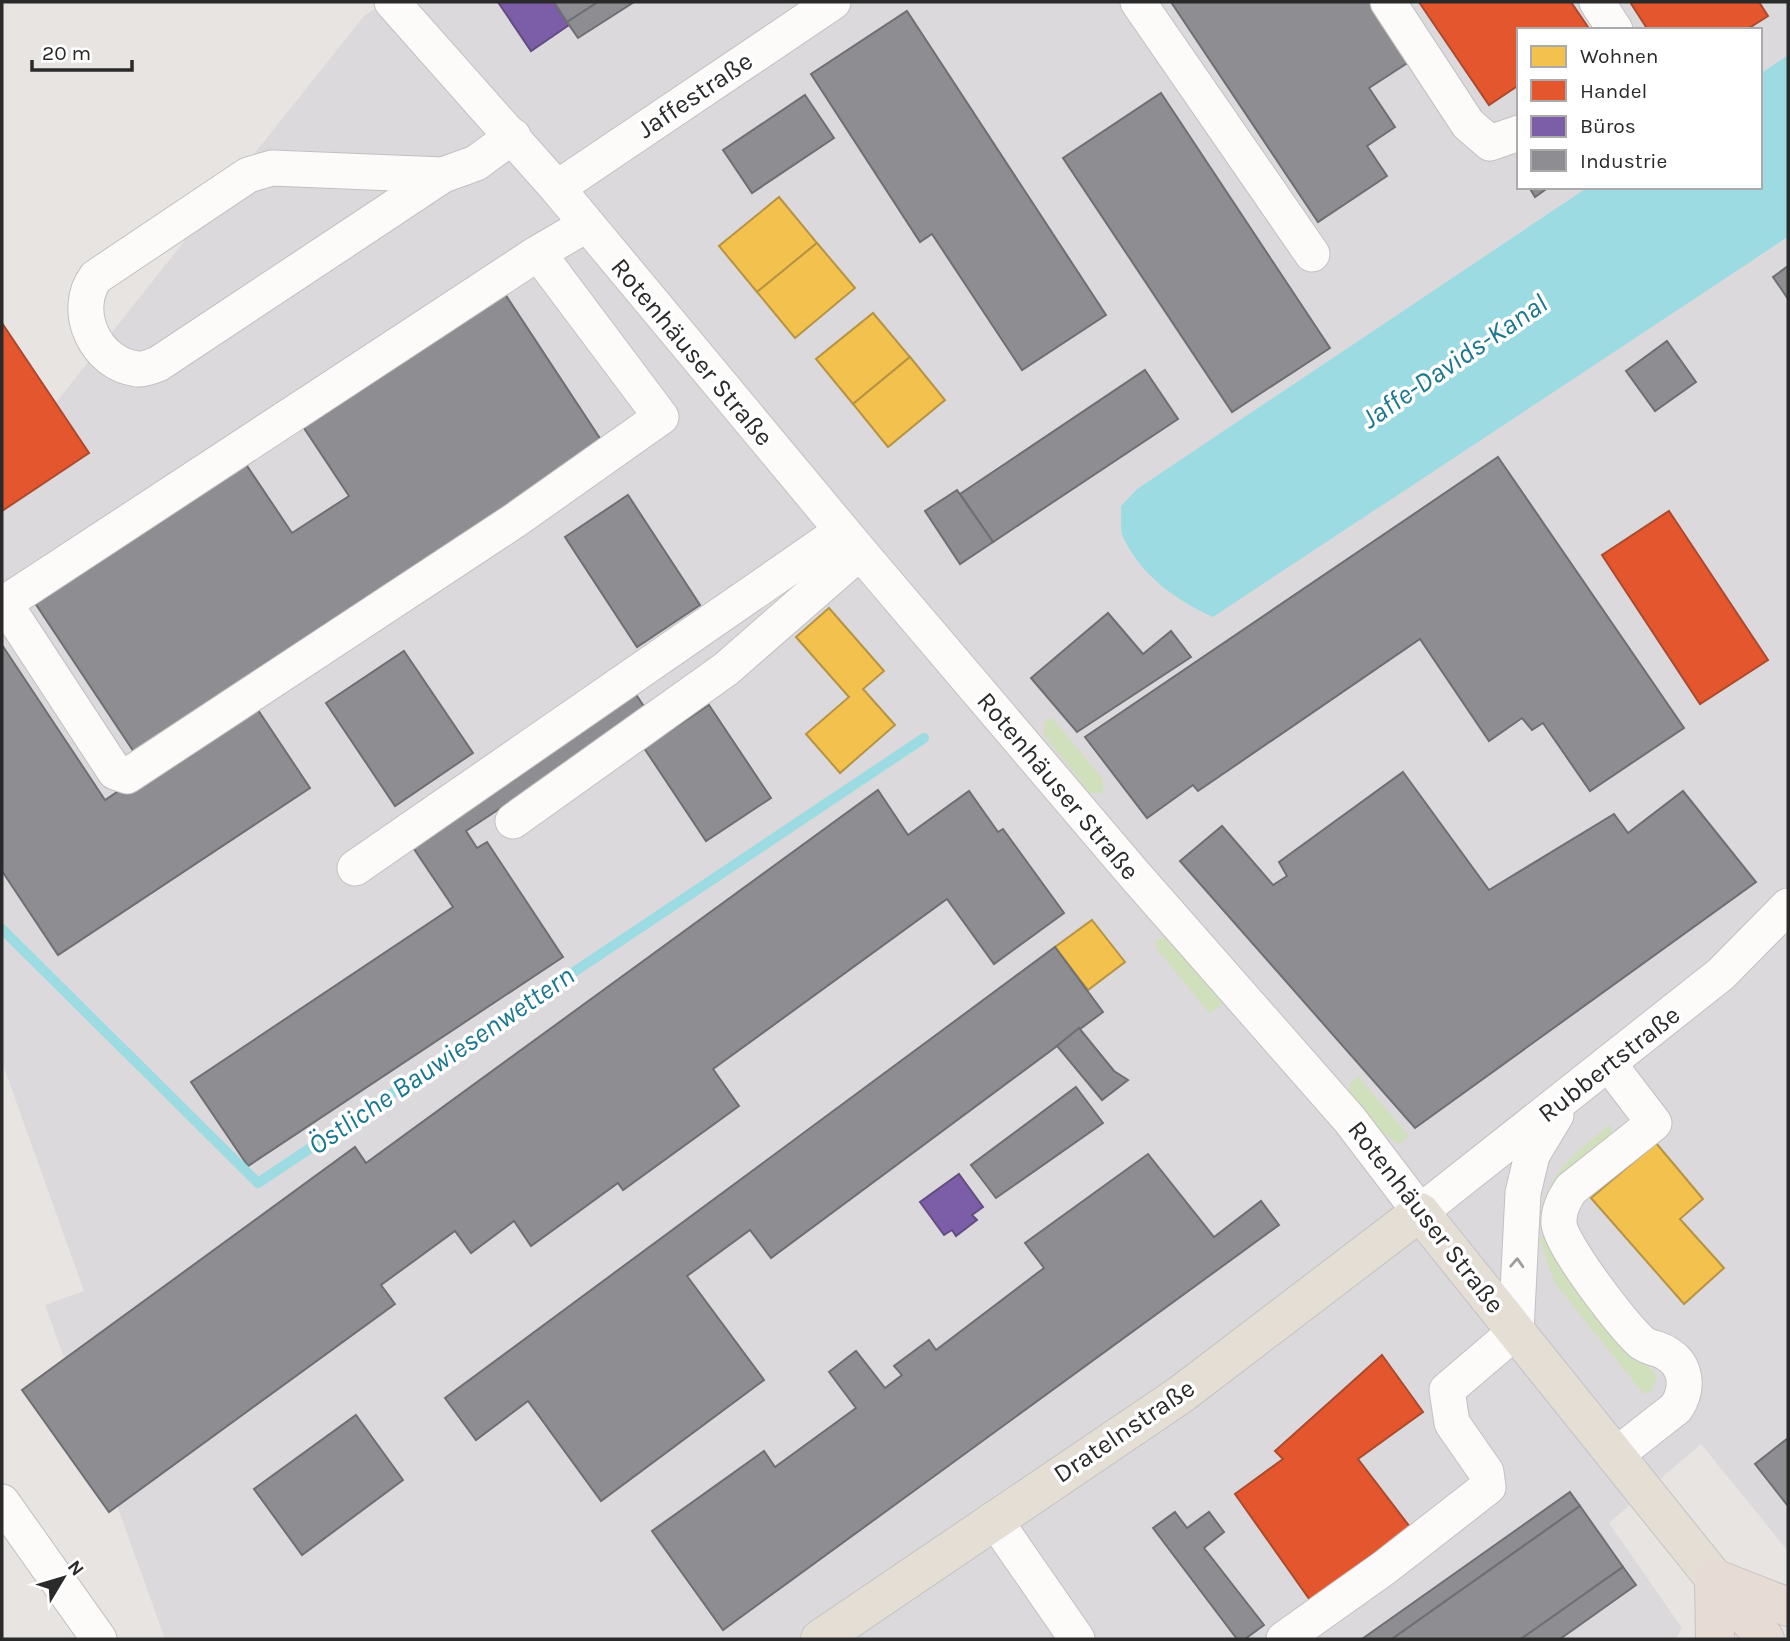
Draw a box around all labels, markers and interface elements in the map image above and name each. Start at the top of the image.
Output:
scale bar [32,28,131,72]
legend [1517,28,1762,189]
text: 20 m [42,41,91,65]
text: Wohnen [1580,44,1658,68]
street label: Jaffestraße [631,45,759,145]
text: Handel [1580,79,1647,103]
text: Büros [1580,114,1636,138]
text: Industrie [1580,149,1667,173]
street label: Rotenhäuser Straße [604,252,780,452]
water label: Jaffe-Davids-Kanal [1355,287,1553,435]
street label: Rotenhäuser Straße [970,686,1146,886]
water label: Östliche Bauwiesenwettern [302,959,580,1161]
street label: Rubbertstraße [1532,999,1686,1129]
street label: Rotenhäuser Straße [1341,1115,1511,1319]
one-way arrow [1510,1257,1525,1268]
street label: Dratelnstraße [1048,1372,1200,1490]
north arrow [28,1543,98,1613]
text: N [63,1556,88,1580]

